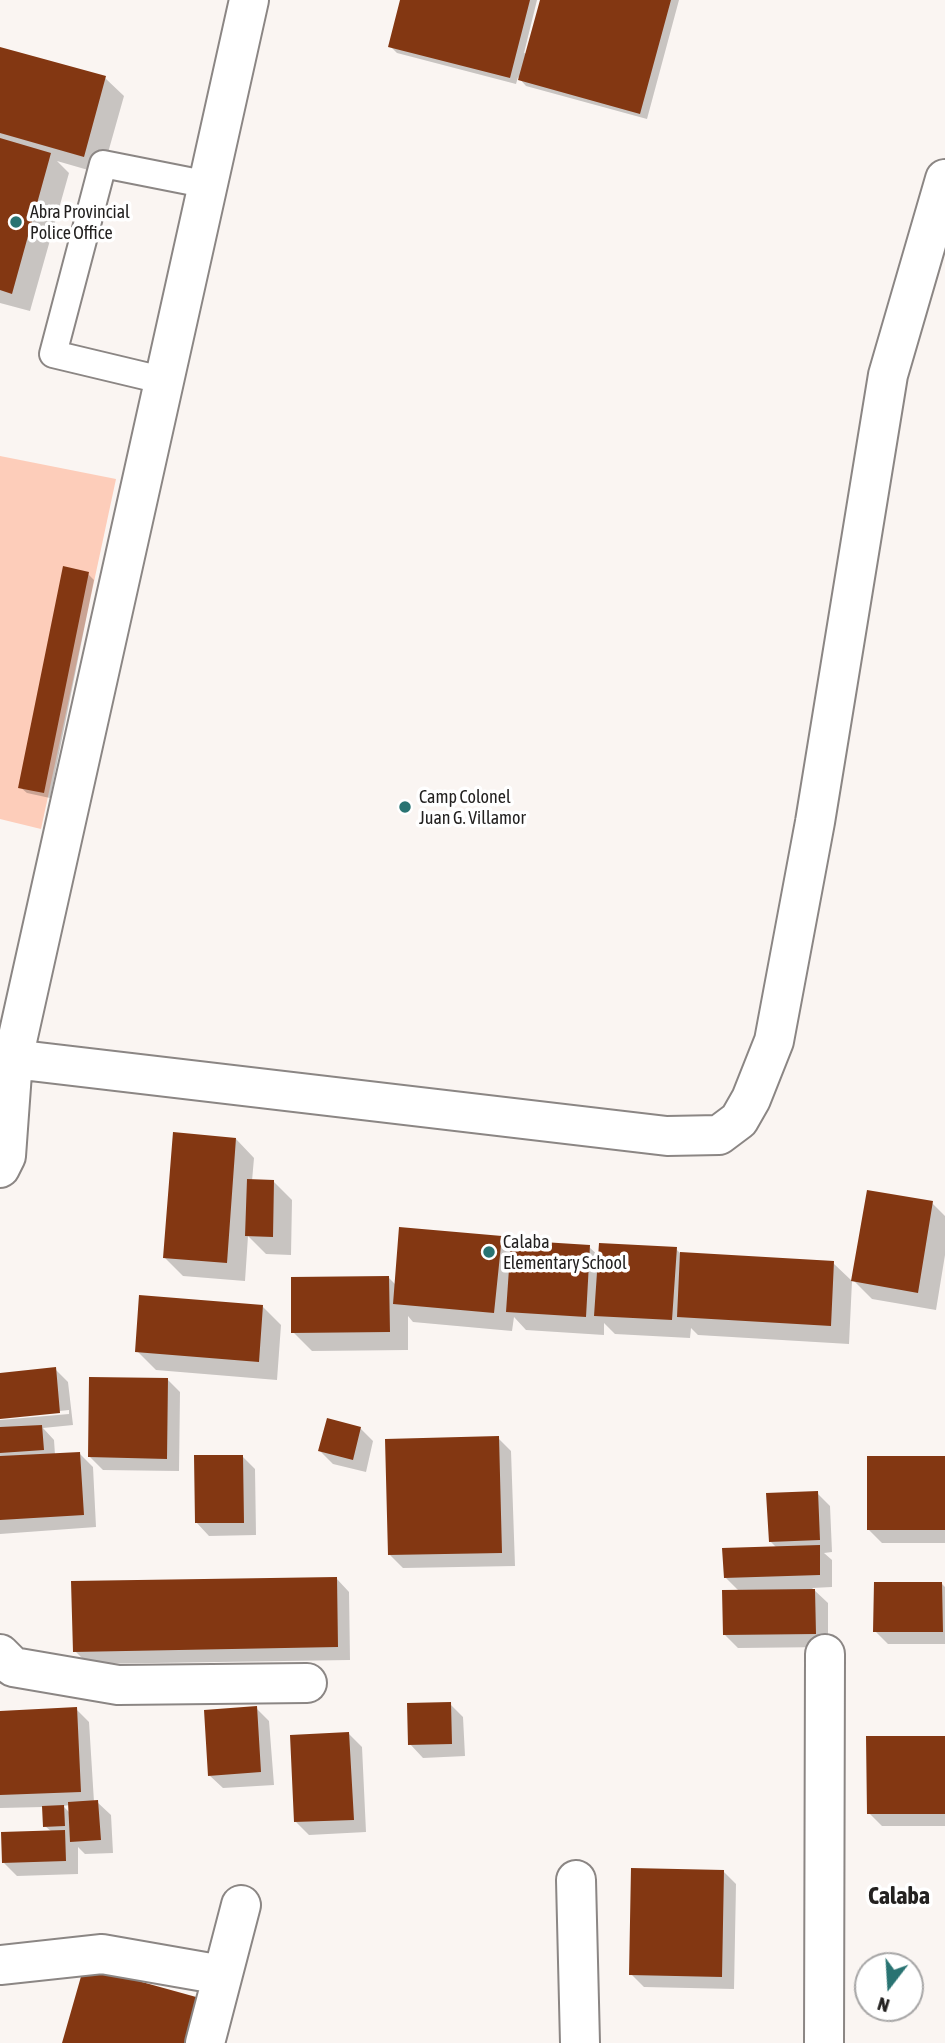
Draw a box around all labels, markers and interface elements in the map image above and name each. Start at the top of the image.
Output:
place label: Abra Provincial Police Office [30,201,130,244]
marker: Abra Provincial Police Office [8,214,24,230]
place label: Camp Colonel Juan G. Villamor [419,786,526,828]
marker: Camp Colonel Juan G. Villamor [397,799,413,815]
place label: Calaba Elementary School [503,1231,627,1274]
marker: Calaba Elementary School [481,1244,497,1260]
district label: Calaba [868,1882,930,1910]
north arrow [854,1952,924,2022]
text: N [875,1993,892,2017]

